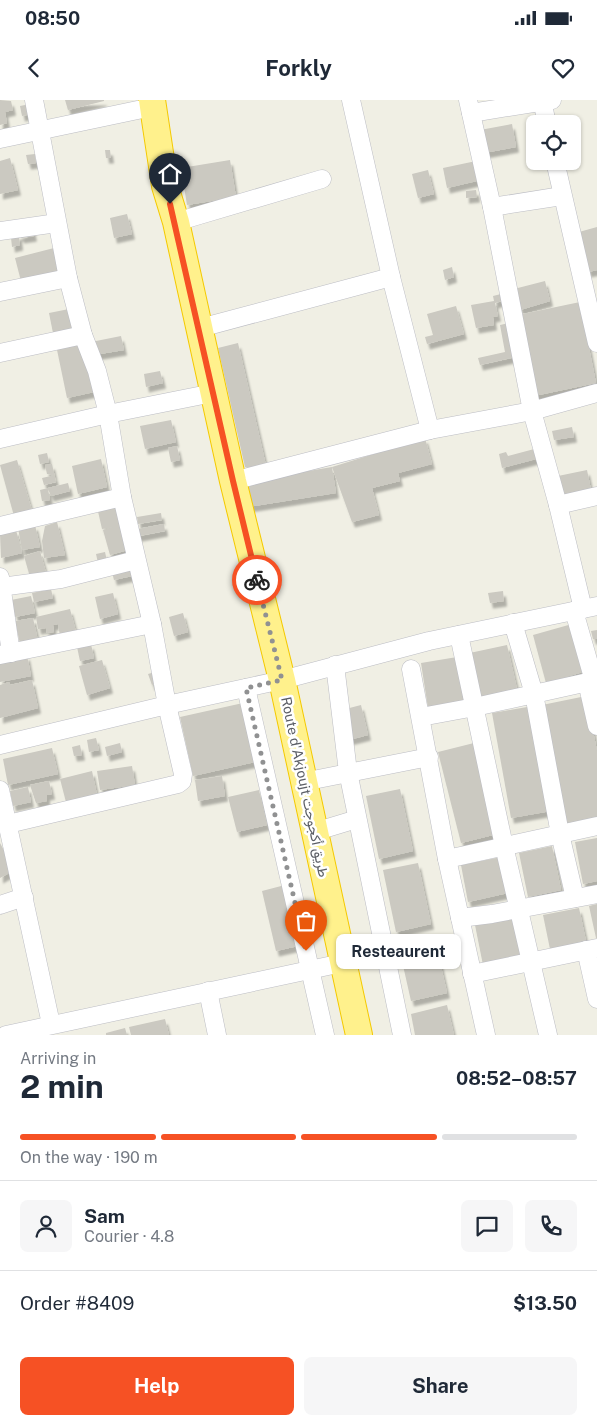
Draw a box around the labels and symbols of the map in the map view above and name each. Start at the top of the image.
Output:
pin [149,153,191,204]
courier [232,555,282,605]
street label: Route d'Akjoujt طريق أكجوجت [277,695,332,879]
pin [285,900,327,951]
callout: Resteaurent [336,934,461,968]

